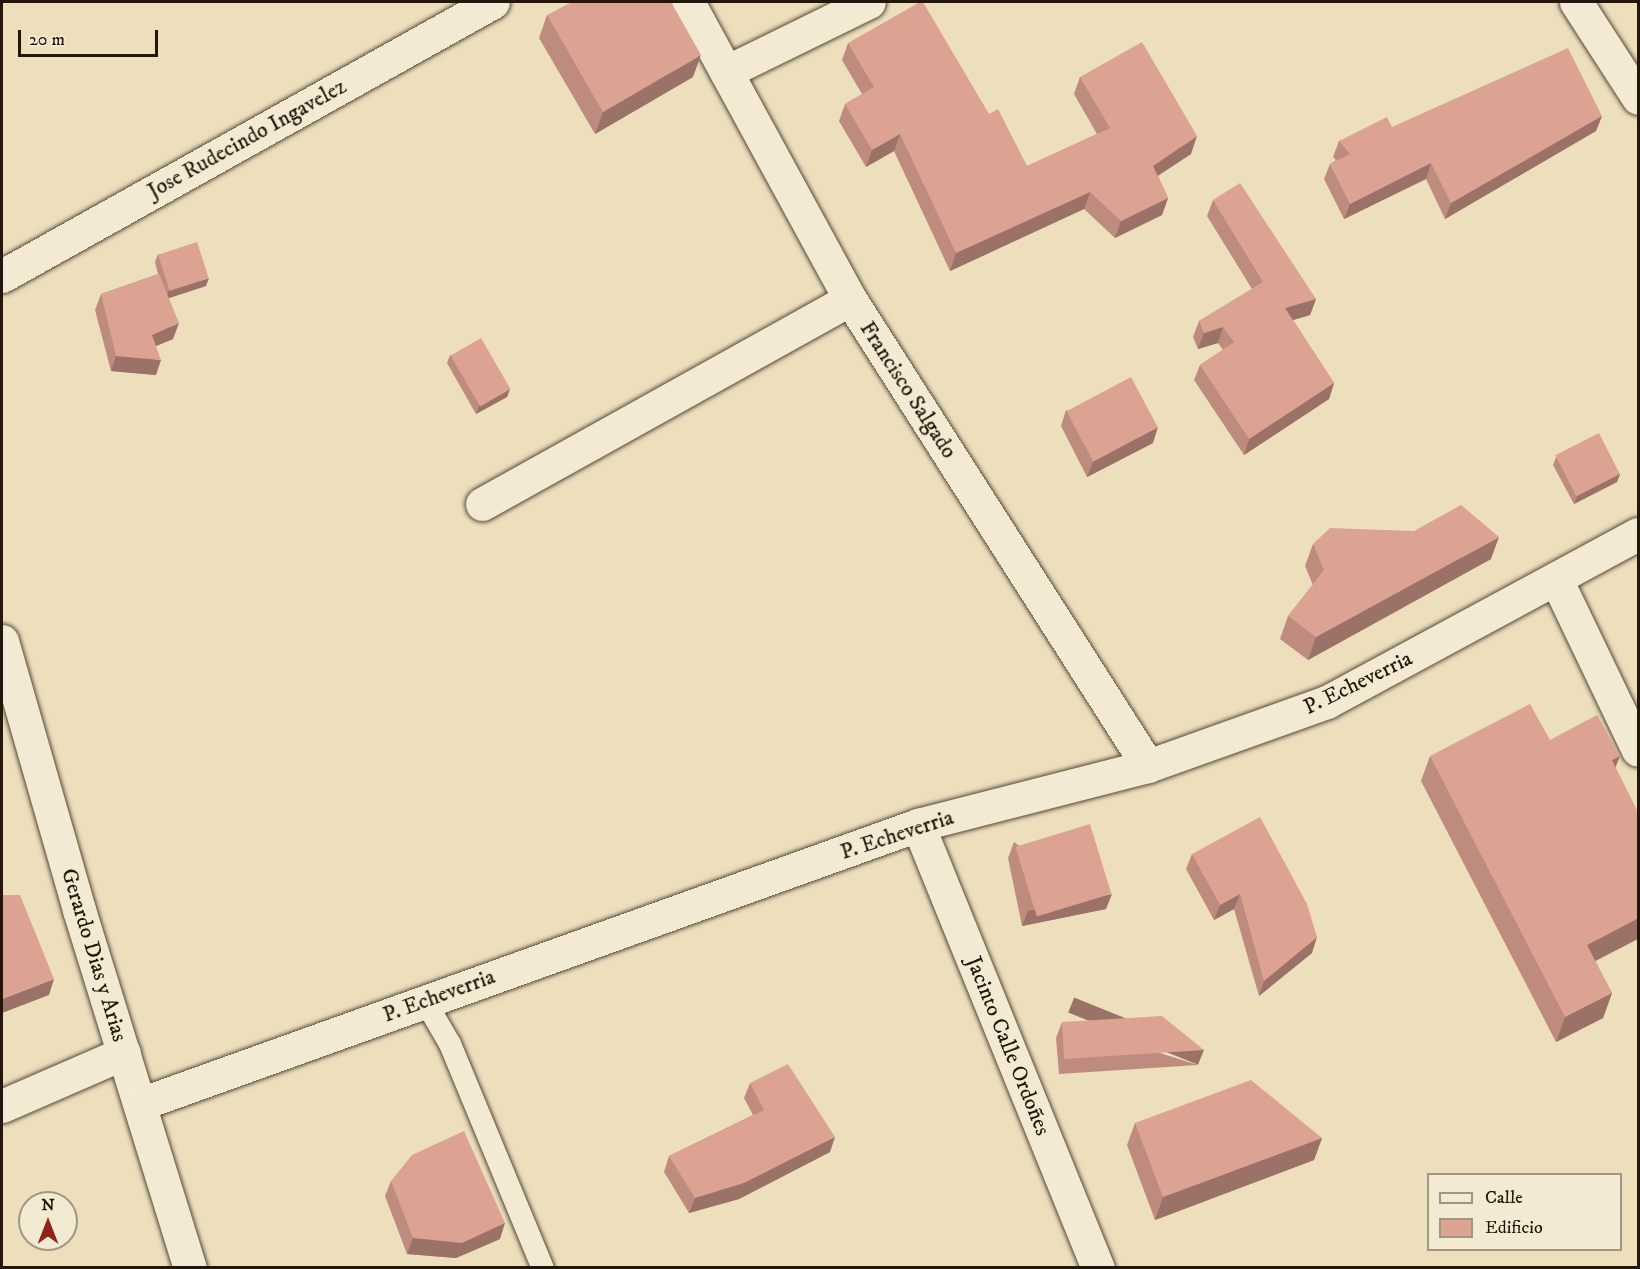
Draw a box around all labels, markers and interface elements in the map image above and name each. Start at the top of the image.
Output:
scale bar [21,18,160,56]
text: 20 m [29,29,65,51]
street label: Jose Rudecindo Ingavelez [143,73,351,205]
street label: Francisco Salgado [854,317,962,463]
street label: P. Echeverria [1300,645,1416,721]
street label: P. Echeverria [837,804,957,866]
street label: Gerardo Dias y Arias [55,865,133,1045]
street label: Jacinto Calle Ordoñes [960,953,1056,1139]
street label: P. Echeverria [379,964,499,1028]
legend [1427,1173,1622,1251]
text: Calle [1485,1187,1523,1209]
north arrow [18,1191,78,1251]
text: N [41,1195,55,1215]
text: Edificio [1485,1217,1543,1239]

